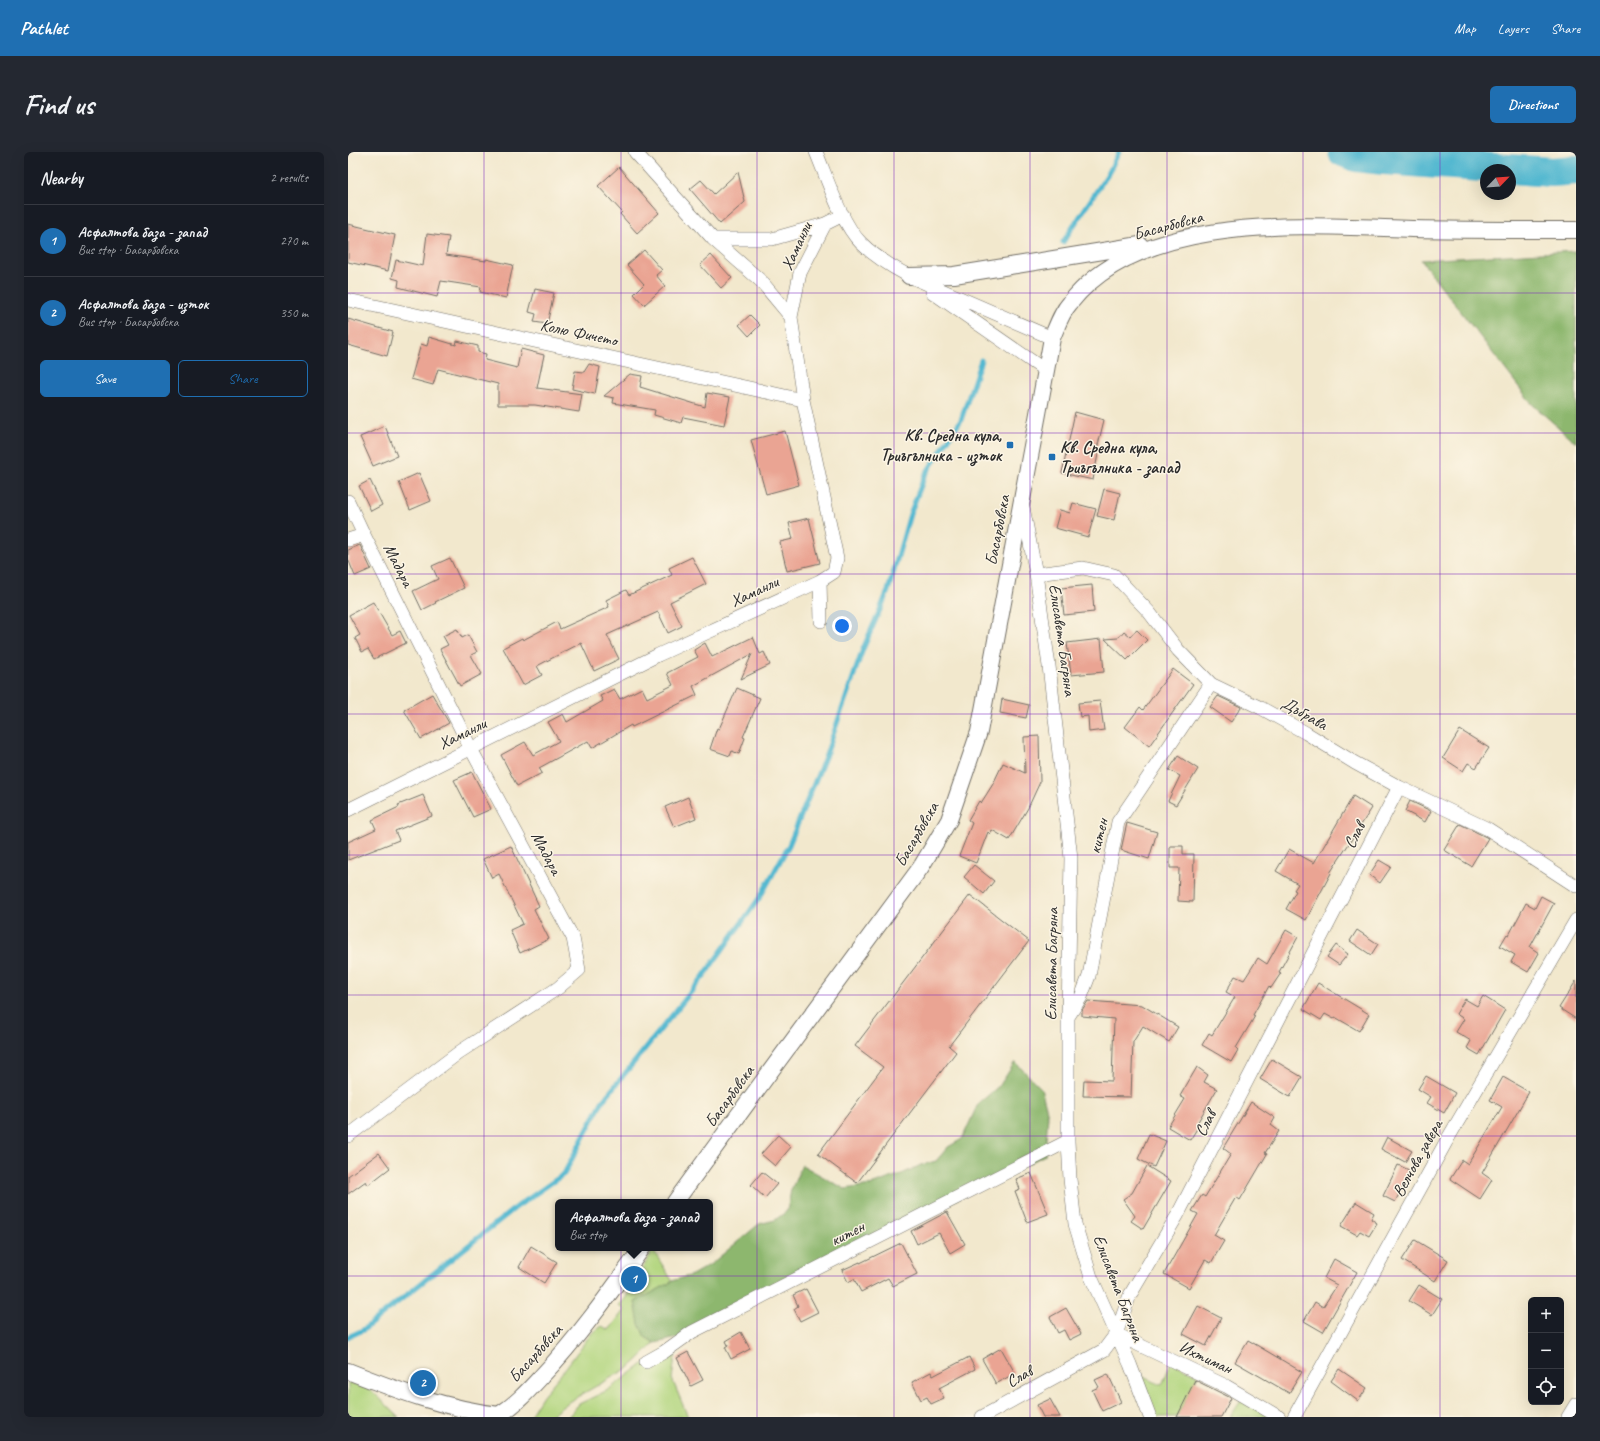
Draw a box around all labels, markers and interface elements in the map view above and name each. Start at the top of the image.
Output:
text: Pathlet [20,16,68,40]
text: Map [1454,20,1476,37]
text: Layers [1498,20,1529,37]
text: Share [1551,20,1580,37]
button: Directions [1490,86,1576,123]
text: Find us [24,87,94,122]
north arrow [1480,164,1516,200]
text: Nearby [40,168,83,189]
text: 2 results [270,170,308,186]
street label: Басарбовска [1131,206,1207,245]
street label: Хаманли [776,217,817,273]
text: Асфалтова база - запад [78,223,207,242]
text: 1 [50,233,56,249]
text: 270 m [280,233,308,249]
text: Bus stop · Басарбовска [78,242,178,258]
text: Асфалтова база - изток [78,295,209,314]
text: 2 [50,305,56,321]
text: 350 m [280,305,308,321]
text: Bus stop · Басарбовска [78,314,178,330]
street label: Колю Фичето [538,314,621,351]
button: Save [40,360,170,397]
button: Share [178,360,308,397]
place label: Кв. Средна кула, Триъгълника - изток [881,425,1003,467]
place label: Кв. Средна кула, Триъгълника - запад [1060,437,1181,479]
marker: Кв. Средна кула, Триъгълника - изток [1005,440,1015,450]
marker: Кв. Средна кула, Триъгълника - запад [1047,452,1057,462]
street label: Басарбовска [980,492,1015,567]
street label: Мадара [379,540,419,592]
street label: Хаманли [727,570,783,612]
street label: Елисавета Багряна [1044,583,1081,699]
your location [832,616,852,636]
street label: Дъбрава [1278,692,1332,735]
street label: Хаманли [435,712,491,754]
street label: Басарбовска [890,797,944,870]
street label: китен [1084,814,1113,856]
street label: Слав [1339,816,1371,852]
street label: Мадара [527,828,568,880]
street label: Елисавета Багряна [1040,906,1063,1021]
street label: Басарбовска [700,1060,760,1131]
street label: Слав [1190,1104,1222,1140]
street label: Велчова завера [1388,1114,1449,1201]
popup [555,1199,713,1251]
text: Асфалтова база - запад [569,1208,699,1227]
street label: китен [827,1215,870,1251]
text: Bus stop [569,1227,607,1243]
street label: Елисавета Багряна [1089,1232,1149,1346]
pin: 1 [621,1264,647,1294]
map controls [1528,1297,1564,1405]
button: + [1528,1297,1564,1333]
street label: Басарбовска [504,1319,568,1387]
button: − [1528,1333,1564,1369]
street label: Ихтиман [1176,1336,1236,1379]
street label: Слав [1003,1359,1039,1392]
pin: 2 [410,1368,436,1398]
button: locate [1528,1369,1564,1405]

